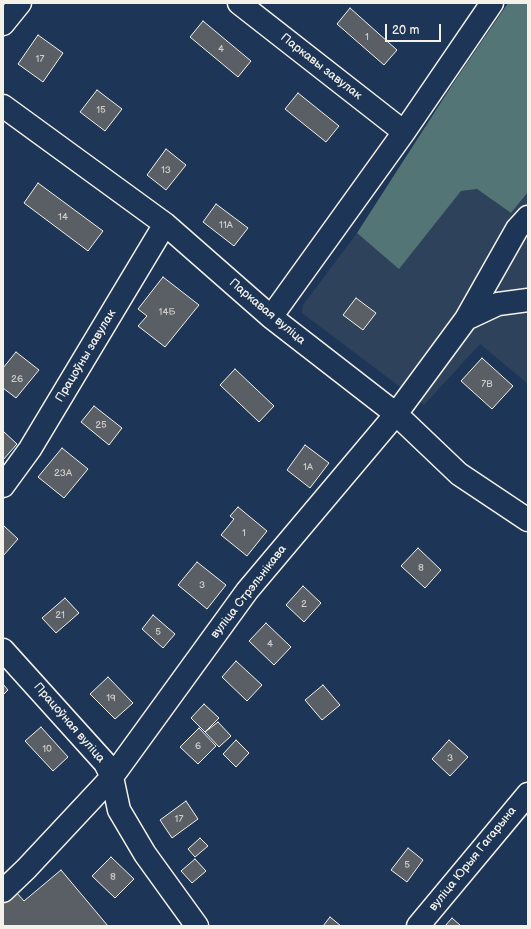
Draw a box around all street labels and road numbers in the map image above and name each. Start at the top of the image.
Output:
street label: Паркавы завулак [277,31,365,103]
street label: Паркавая вуліца [226,276,308,348]
street label: Працоўны завулак [53,307,119,405]
street label: вуліца Стрэльнікава [208,542,290,642]
street label: Працоўная вуліца [30,680,108,766]
street label: вуліца Юрыя Гагарына [426,804,520,914]

